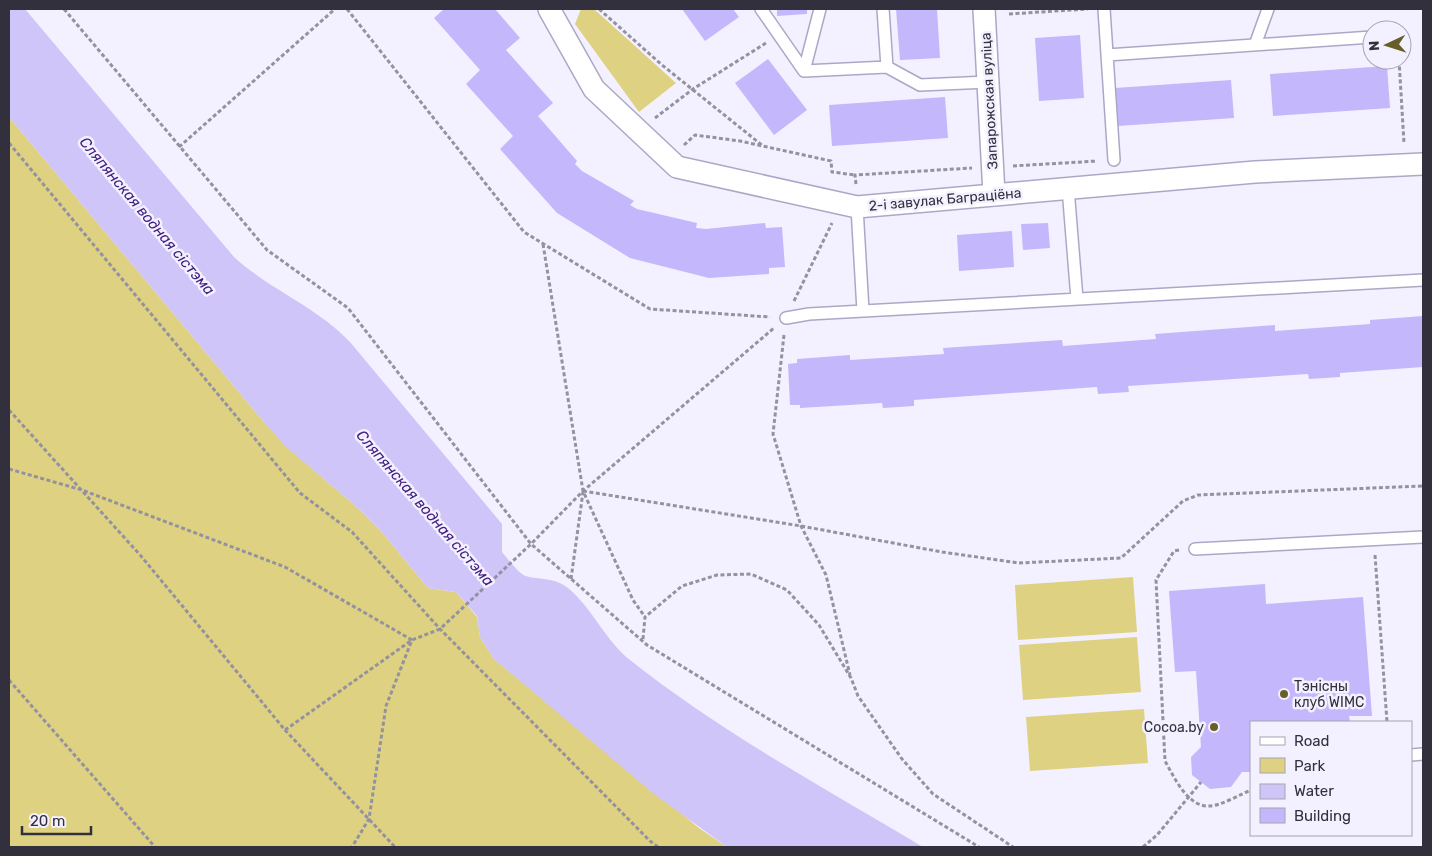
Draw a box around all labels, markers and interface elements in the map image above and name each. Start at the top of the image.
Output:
north arrow [1362,20,1412,70]
street label: Запарожская вуліца [977,32,1002,170]
text: N [1366,40,1383,51]
water label: Сляпянская водная сістэма [76,133,219,299]
street label: 2-і завулак Баграціёна [868,184,1022,215]
water label: Сляпянская водная сістэма [352,426,498,590]
place label: Тэнісны клуб WIMC [1294,678,1364,711]
marker: Тэнісны клуб WIMC [1278,688,1290,700]
place label: Cocoa.by [1144,719,1204,736]
marker: Cocoa.by [1208,721,1220,733]
legend [1250,721,1412,836]
text: Road [1294,732,1330,750]
text: Park [1294,757,1325,775]
text: Water [1294,782,1334,800]
scale bar [22,804,91,836]
text: Building [1294,807,1351,825]
text: 20 m [30,812,65,830]

